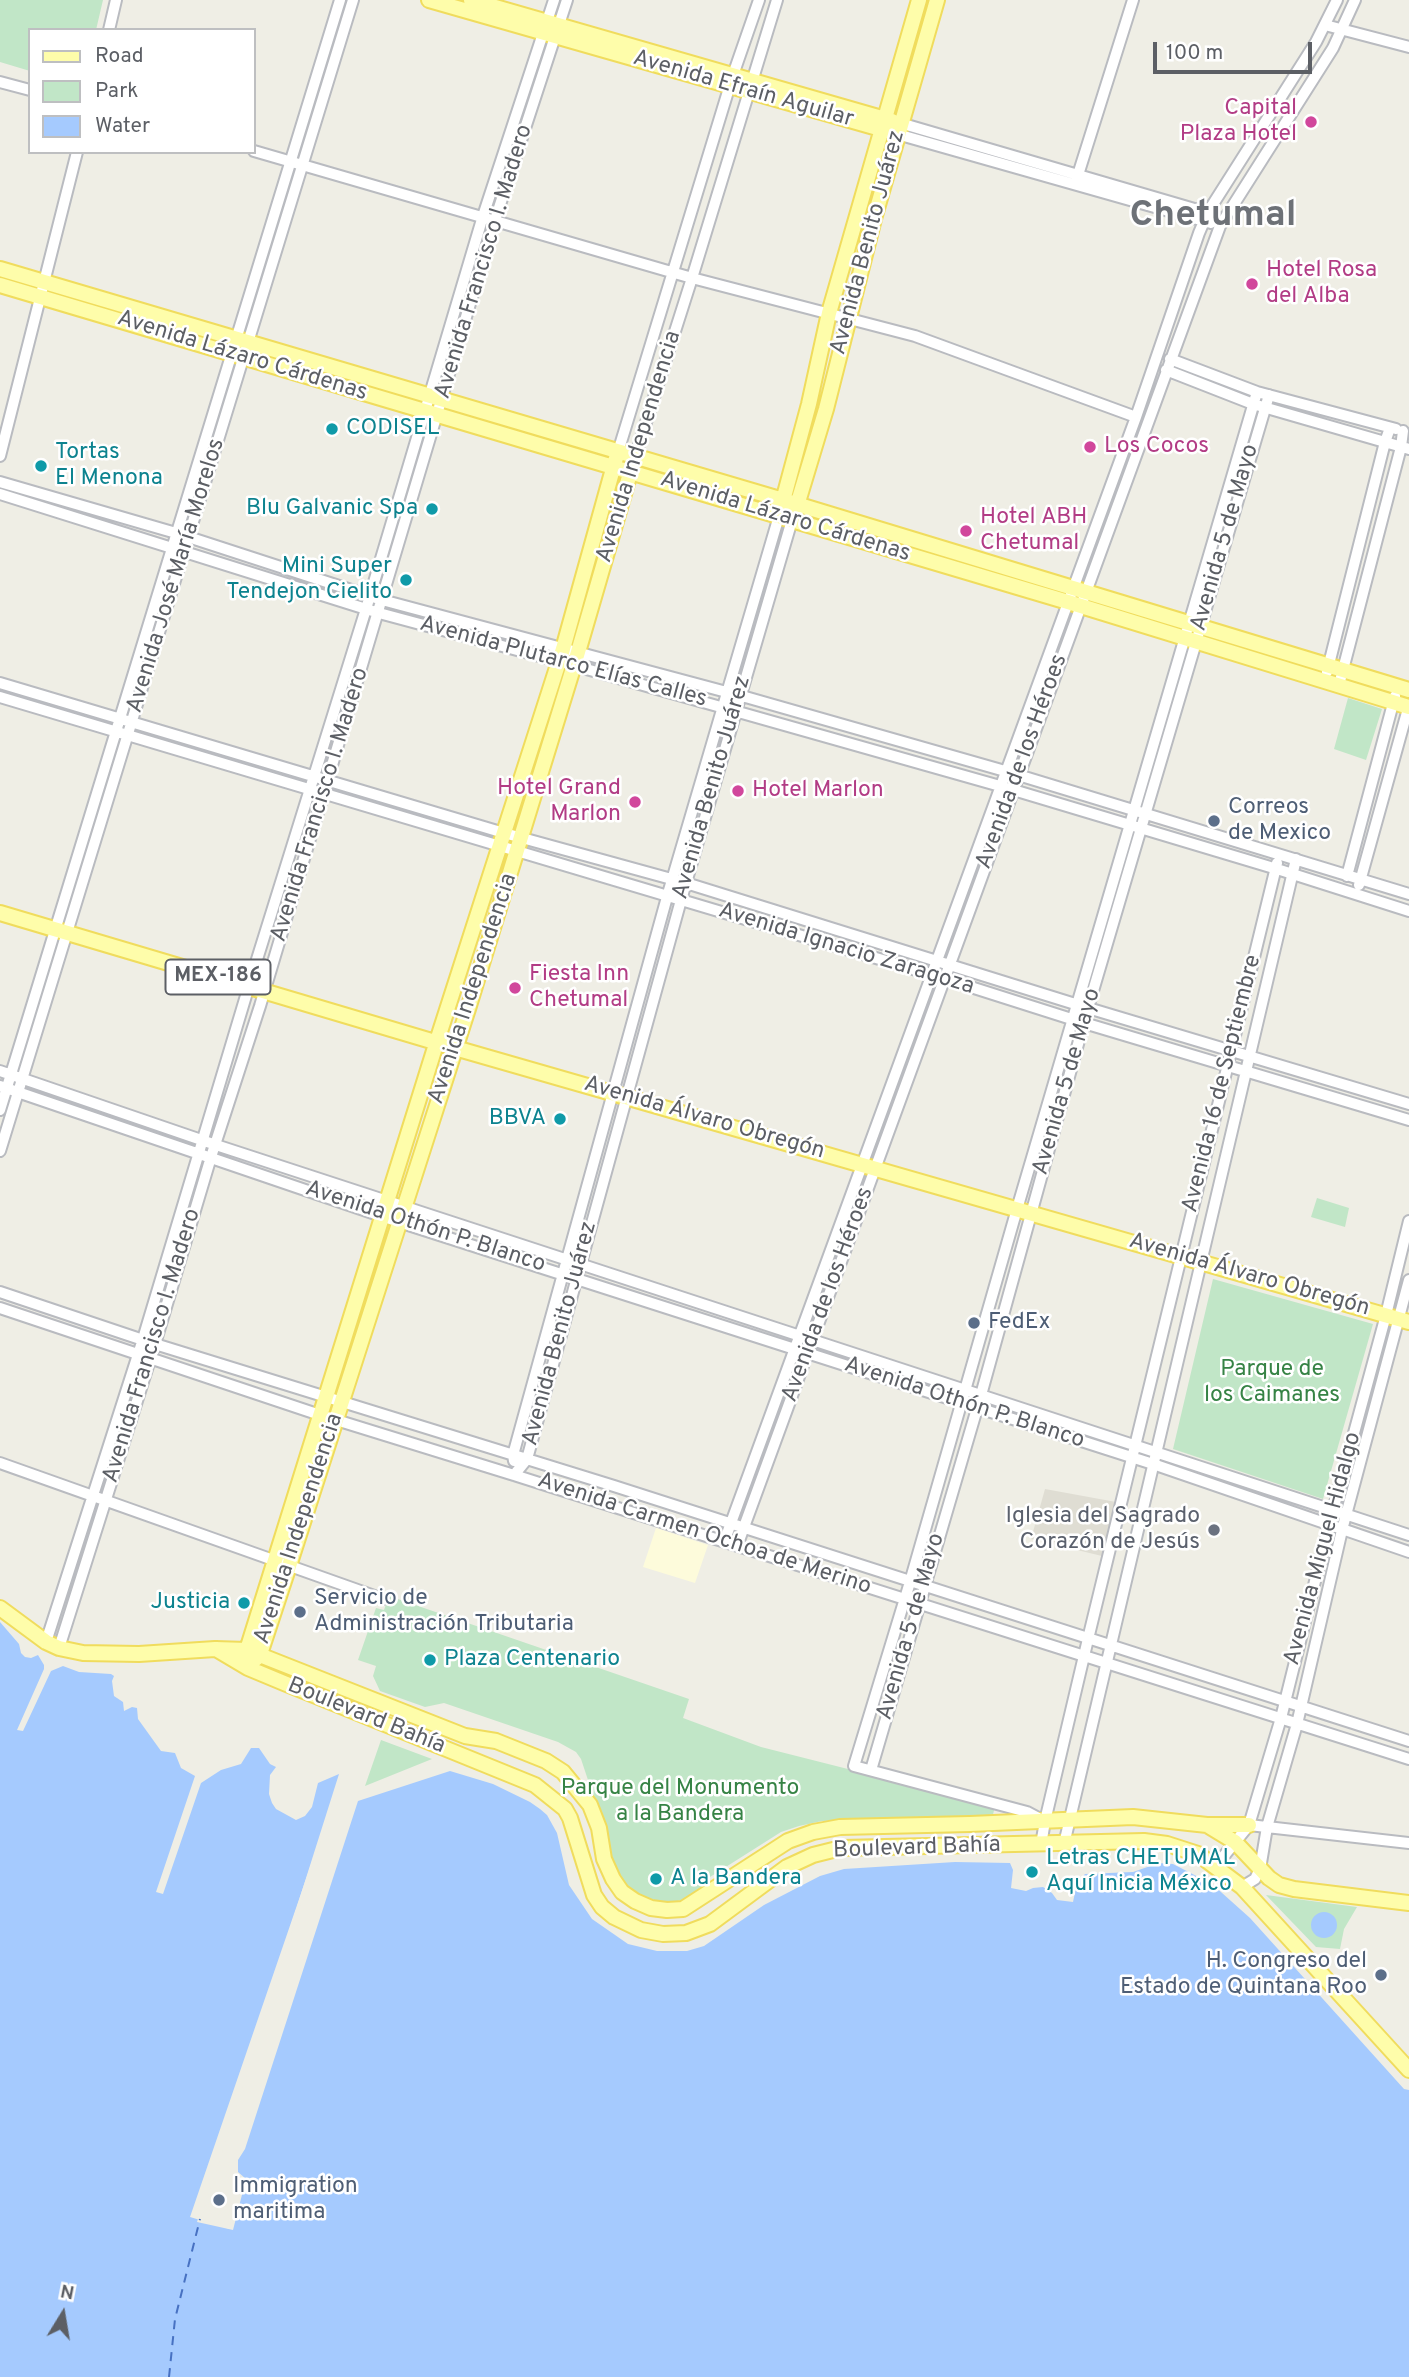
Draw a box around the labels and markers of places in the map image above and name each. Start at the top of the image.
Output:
place label: Capital Plaza Hotel [1180,95,1297,149]
marker: Capital Plaza Hotel [1303,114,1319,130]
place label: Hotel Rosa del Alba [1266,257,1377,311]
marker: Hotel Rosa del Alba [1244,276,1260,292]
place label: CODISEL [346,415,440,443]
marker: CODISEL [324,421,340,437]
place label: Los Cocos [1104,433,1209,461]
place label: Tortas EI Menona [55,439,163,493]
marker: Los Cocos [1082,439,1098,455]
marker: Tortas EI Menona [33,458,49,474]
place label: Blu Galvanic Spa [246,495,418,523]
marker: Blu Galvanic Spa [424,501,440,517]
place label: Hotel ABH Chetumal [980,504,1087,558]
marker: Hotel ABH Chetumal [958,523,974,539]
place label: Mini Super Tendejon Cielito [226,553,392,607]
marker: Mini Super Tendejon Cielito [398,572,414,588]
place label: Hotel Grand Marlon [497,775,621,829]
place label: Hotel Marlon [752,777,884,805]
marker: Hotel Marlon [730,783,746,799]
marker: Hotel Grand Marlon [627,794,643,810]
place label: Correos de Mexico [1228,794,1331,848]
marker: Correos de Mexico [1206,813,1222,829]
place label: Fiesta Inn Chetumal [529,961,629,1015]
marker: Fiesta Inn Chetumal [507,980,523,996]
place label: BBVA [489,1105,546,1133]
marker: BBVA [552,1111,568,1127]
place label: FedEx [988,1309,1050,1337]
marker: FedEx [966,1315,982,1331]
place label: Iglesia del Sagrado Corazón de Jesús [1005,1503,1200,1557]
marker: Iglesia del Sagrado Corazón de Jesús [1206,1522,1222,1538]
place label: Servicio de Administración Tributaria [314,1585,574,1639]
place label: Justicia [150,1589,230,1617]
marker: Justicia [236,1595,252,1611]
marker: Servicio de Administración Tributaria [292,1604,308,1620]
place label: Plaza Centenario [444,1646,620,1674]
marker: Plaza Centenario [422,1652,438,1668]
place label: Letras CHETUMAL Aquí Inicia México [1046,1845,1235,1899]
marker: Letras CHETUMAL Aquí Inicia México [1024,1864,1040,1880]
place label: A la Bandera [670,1865,802,1893]
marker: A la Bandera [648,1871,664,1887]
place label: H. Congreso del Estado de Quintana Roo [1120,1948,1367,2002]
marker: H. Congreso del Estado de Quintana Roo [1373,1967,1389,1983]
place label: Immigration maritima [233,2173,358,2227]
marker: Immigration maritima [211,2192,227,2208]

